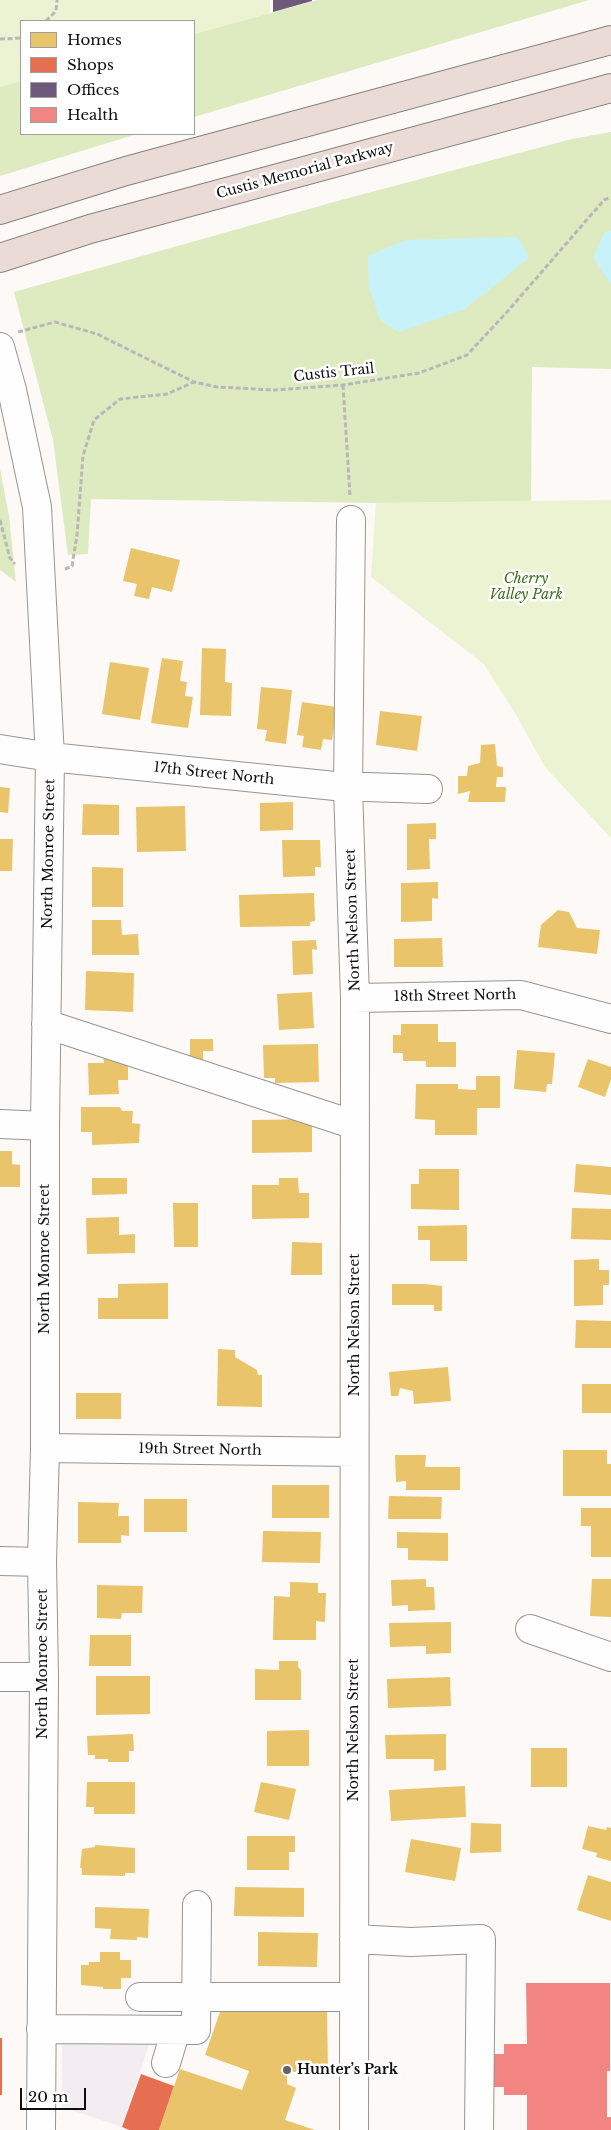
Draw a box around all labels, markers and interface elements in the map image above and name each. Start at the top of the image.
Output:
legend [20,20,195,135]
text: Homes [67,30,122,49]
text: Shops [67,55,114,74]
text: Offices [67,80,119,99]
text: Health [67,105,118,124]
street label: Custis Memorial Parkway [214,139,396,203]
street label: Custis Trail [293,360,375,386]
park label: Cherry Valley Park [489,571,563,604]
street label: 17th Street North [153,759,275,789]
street label: North Monroe Street [39,779,59,929]
street label: North Nelson Street [342,848,364,992]
street label: 18th Street North [393,987,517,1005]
street label: North Monroe Street [37,1184,53,1334]
street label: North Nelson Street [347,1253,363,1397]
street label: 19th Street North [138,1441,262,1459]
street label: North Monroe Street [35,1589,51,1739]
street label: North Nelson Street [346,1658,362,1802]
place label: Hunter’s Park [297,2062,398,2078]
marker: Hunter’s Park [281,2064,293,2076]
scale bar [22,2078,89,2110]
text: 20 m [28,2087,68,2106]

